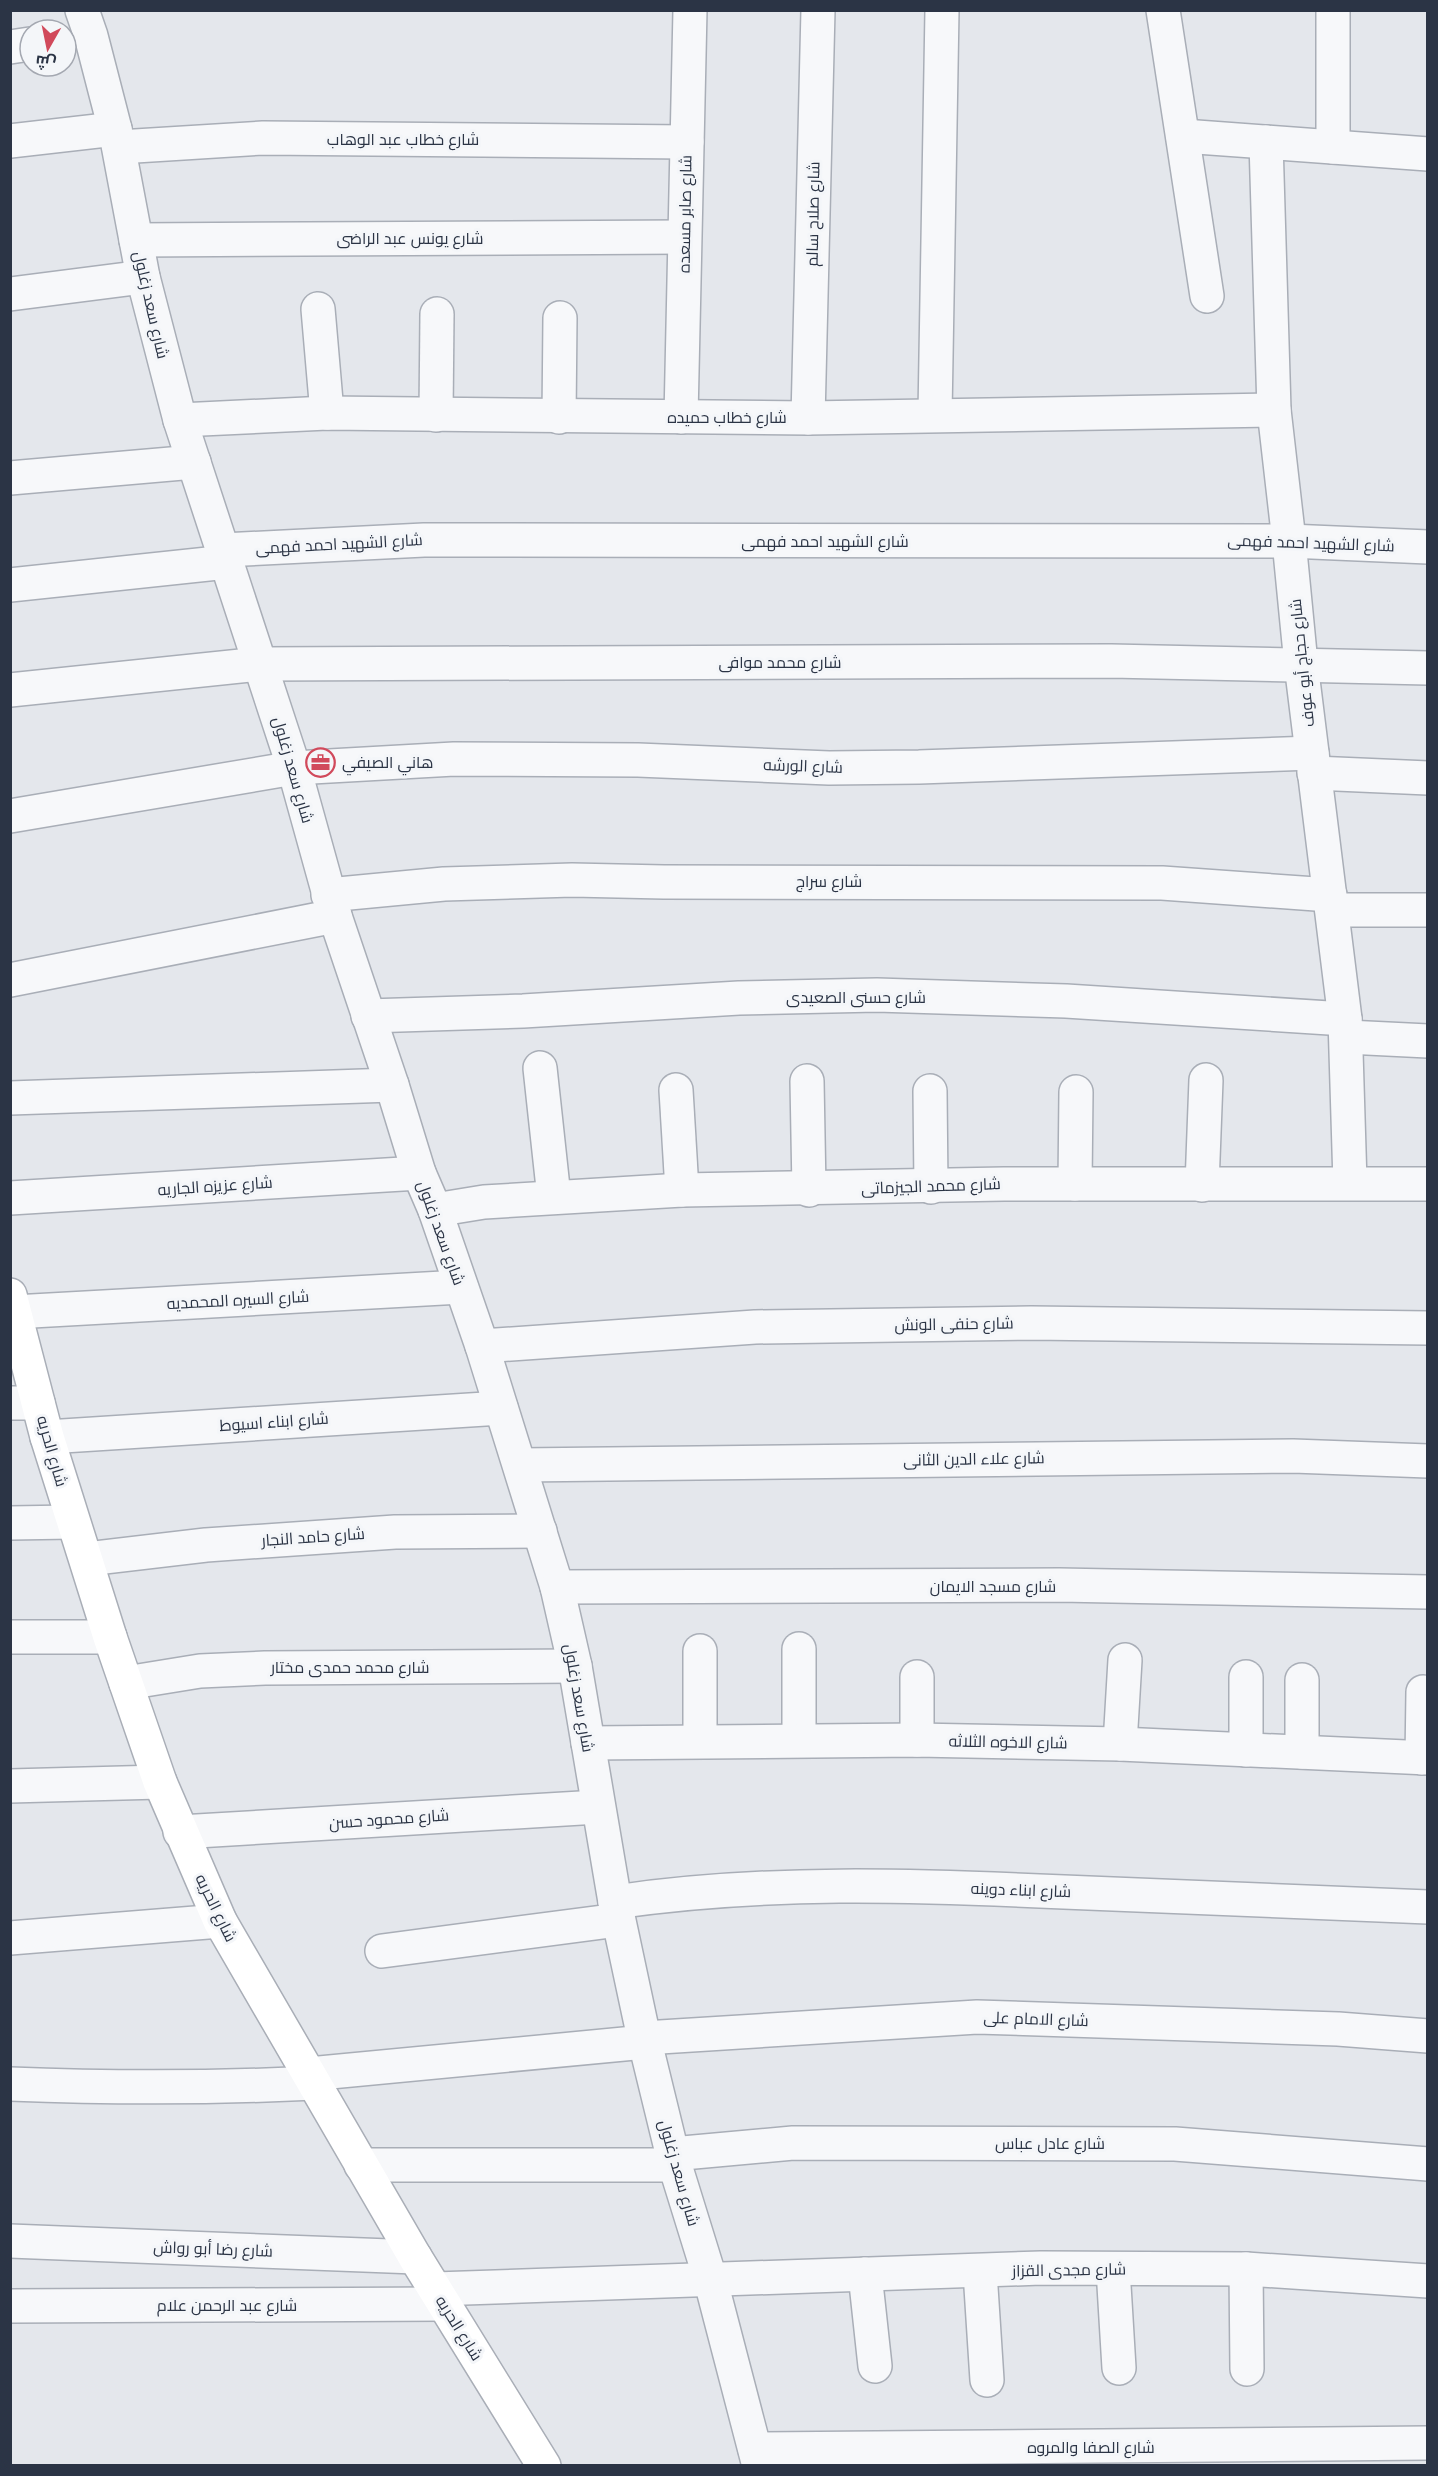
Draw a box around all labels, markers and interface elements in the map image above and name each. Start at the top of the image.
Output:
north arrow [18,18,78,78]
text: ش [34,50,58,74]
street label: شارع خطاب عبد الوهاب [327,129,479,151]
street label: شارع صابر مسعده [673,155,698,273]
street label: شارع صلاح سالم [802,161,825,267]
street label: شارع يونس عبد الراضى [336,228,484,250]
street label: شارع سعد زغلول [127,249,174,361]
street label: شارع خطاب حميده [667,407,787,429]
street label: شارع الشهيد احمد فهمى [255,529,423,560]
street label: شارع الشهيد احمد فهمى [1227,530,1395,557]
street label: شارع الشهيد احمد فهمى [741,531,909,553]
street label: شارع حجاج أبو عوف [1285,598,1320,728]
street label: شارع محمد موافى [719,652,842,674]
street label: شارع سعد زغلول [267,714,318,826]
office icon: هاني الصيفي [305,746,337,778]
place label: هاني الصيفي [342,752,433,776]
street label: شارع الورشه [763,754,843,779]
street label: شارع سراج [796,871,862,893]
street label: شارع حسنى الصعيدى [786,987,926,1009]
street label: شارع عزيزه الجاريه [157,1172,273,1201]
street label: شارع محمد الجيزماتى [861,1173,1001,1200]
street label: شارع سعد زغلول [411,1178,470,1288]
street label: شارع السيره المحمديه [166,1286,310,1315]
street label: شارع حنفى الونش [894,1312,1014,1337]
street label: شارع ابناء اسيوط [219,1408,329,1437]
street label: شارع الحريه [31,1413,72,1489]
street label: شارع علاء الدين الثانى [903,1447,1045,1472]
street label: شارع حامد النجار [260,1523,365,1552]
street label: شارع مسجد الايمان [930,1576,1056,1598]
street label: شارع سعد زغلول [558,1642,599,1754]
street label: شارع محمد حمدى مختار [270,1657,429,1679]
street label: شارع الاخوه الثلاثه [948,1730,1068,1755]
street label: شارع محمود حسن [328,1804,450,1835]
street label: شارع الحريه [190,1871,241,1946]
street label: شارع ابناء دوينه [970,1878,1072,1903]
street label: شارع الامام على [983,2007,1089,2032]
street label: شارع سعد زغلول [653,2117,704,2229]
street label: شارع عادل عباس [995,2133,1105,2155]
street label: شارع رضا أبو رواش [153,2236,273,2263]
street label: شارع مجدى القزاز [1011,2259,1126,2283]
street label: شارع الحريه [430,2291,487,2365]
street label: شارع عبد الرحمن علام [157,2295,297,2317]
street label: شارع الصفا والمروه [1027,2437,1155,2459]

